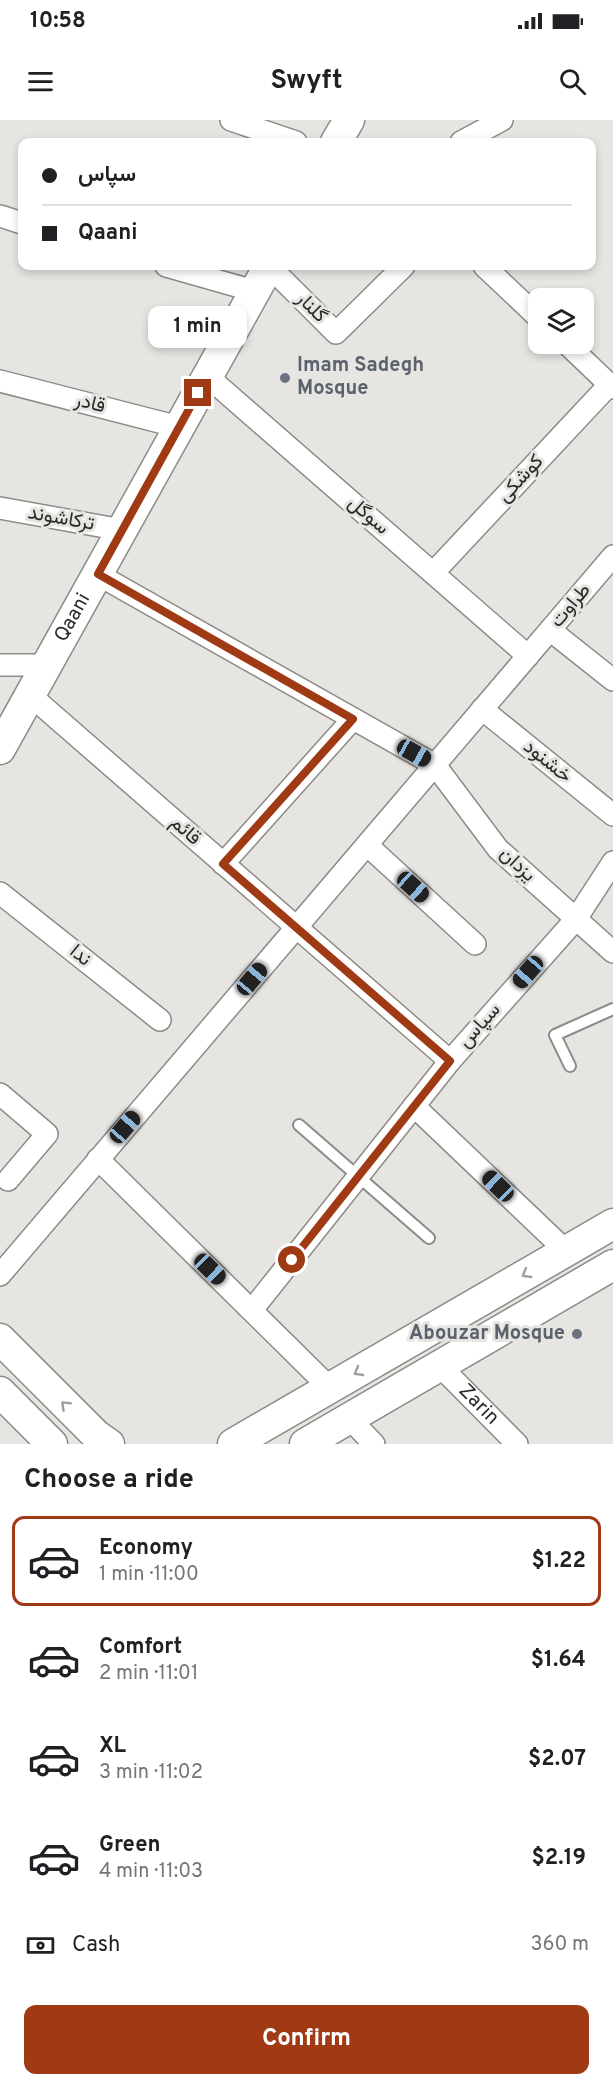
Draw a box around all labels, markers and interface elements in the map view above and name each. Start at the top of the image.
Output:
text: 10:58 [30,8,86,35]
text: Swyft [270,64,343,98]
icon: menu [24,65,57,98]
icon: search [556,65,589,98]
text: سپاس [78,162,136,189]
text: Qaani [78,220,137,247]
street label: گلنار [289,286,332,329]
map controls [528,288,594,354]
button: layers [528,288,594,354]
callout: 1 min [148,306,248,348]
text: 1 min [173,314,222,340]
place label: Imam Sadegh Mosque [297,353,424,402]
marker: Imam Sadegh Mosque [278,371,292,385]
route end [184,379,211,406]
street label: قادر [71,387,108,420]
street label: کوشکی [492,449,550,509]
street label: سوگل [342,491,394,541]
street label: ترکاشوند [26,500,96,538]
street label: طراوت [545,578,597,634]
street label: Qaani [49,589,97,647]
street label: خشنود [517,734,577,790]
car [394,736,434,770]
street label: قائم [164,810,206,852]
street label: یزدان [493,842,541,888]
car [394,868,432,906]
street label: ندا [64,939,96,973]
car [509,953,547,991]
car [234,959,270,999]
street label: سپاس [453,998,507,1054]
car [106,1108,144,1146]
car [479,1167,517,1205]
route start [278,1246,305,1273]
car [191,1250,229,1288]
one-way arrow [522,1267,532,1278]
place label: Abouzar Mosque [409,1321,565,1347]
marker: Abouzar Mosque [570,1327,584,1341]
one-way arrow [354,1365,364,1377]
street label: Zarin [452,1379,504,1431]
one-way arrow [62,1401,72,1412]
text: Choose a ride [24,1463,194,1497]
icon: car [27,1534,81,1588]
text: Economy [99,1535,193,1562]
text: $1.22 [532,1548,586,1575]
text: 1 min · 11:00 [99,1562,199,1588]
icon: car [27,1633,81,1687]
text: Comfort [99,1634,182,1661]
text: $1.64 [531,1647,586,1674]
text: 2 min · 11:01 [99,1661,198,1687]
icon: car [27,1732,81,1786]
text: XL [99,1733,126,1760]
text: $2.07 [528,1746,586,1773]
text: 3 min · 11:02 [99,1760,203,1786]
icon: car [27,1831,81,1885]
text: Green [99,1832,161,1859]
text: $2.19 [532,1845,586,1872]
text: 4 min · 11:03 [99,1859,203,1885]
icon: cash [24,1929,57,1962]
text: Cash [72,1932,121,1959]
text: 360 m [531,1932,589,1958]
button: Confirm [24,2005,589,2074]

